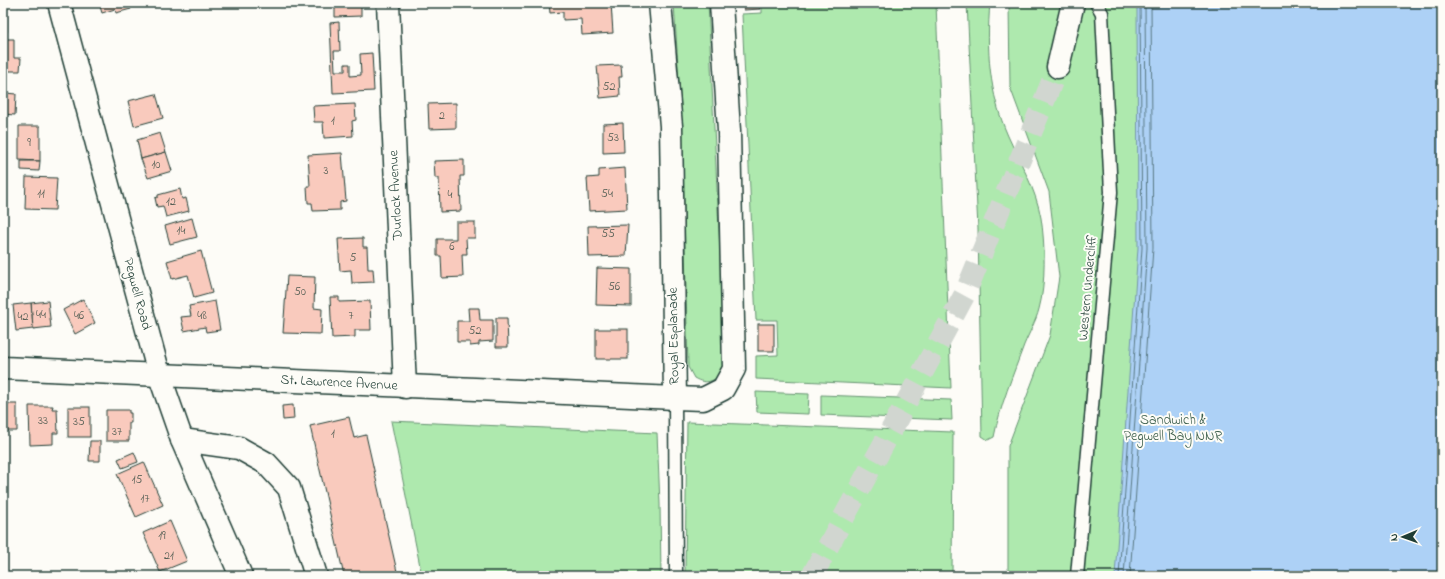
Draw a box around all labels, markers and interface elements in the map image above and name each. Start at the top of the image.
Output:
house number: 52 [603,78,615,96]
house number: 2 [439,107,445,125]
house number: 1 [331,112,335,130]
house number: 53 [607,129,619,147]
house number: 9 [27,134,31,152]
street label: Durlock Avenue [383,149,409,241]
house number: 10 [151,156,161,174]
house number: 3 [324,162,329,180]
house number: 11 [37,185,45,203]
house number: 54 [601,185,613,203]
house number: 4 [448,186,453,204]
house number: 12 [166,193,176,211]
house number: 14 [177,222,185,240]
house number: 55 [601,225,615,243]
street label: Western Undercliff [1073,234,1103,341]
house number: 6 [449,238,455,256]
house number: 5 [350,249,357,267]
street label: Pegwell Road [116,256,157,333]
house number: 56 [608,278,621,296]
house number: 50 [294,283,306,301]
street label: Royal Esplanade [663,286,686,385]
house number: 44 [36,306,46,324]
house number: 46 [74,307,85,325]
house number: 48 [197,307,207,325]
house number: 7 [349,307,354,325]
house number: 42 [18,308,28,326]
house number: 52 [469,322,481,340]
street label: St. Lawrence Avenue [280,369,399,397]
park label: Sandwich & Pegwell Bay NNR [1124,410,1222,448]
house number: 33 [38,412,48,430]
house number: 35 [73,413,85,431]
house number: 37 [112,423,122,441]
house number: 1 [331,425,335,443]
house number: 15 [132,471,142,489]
house number: 17 [141,490,149,508]
north arrow [1383,517,1423,557]
house number: 19 [158,527,166,545]
text: N [1386,533,1402,541]
house number: 21 [164,547,174,565]

